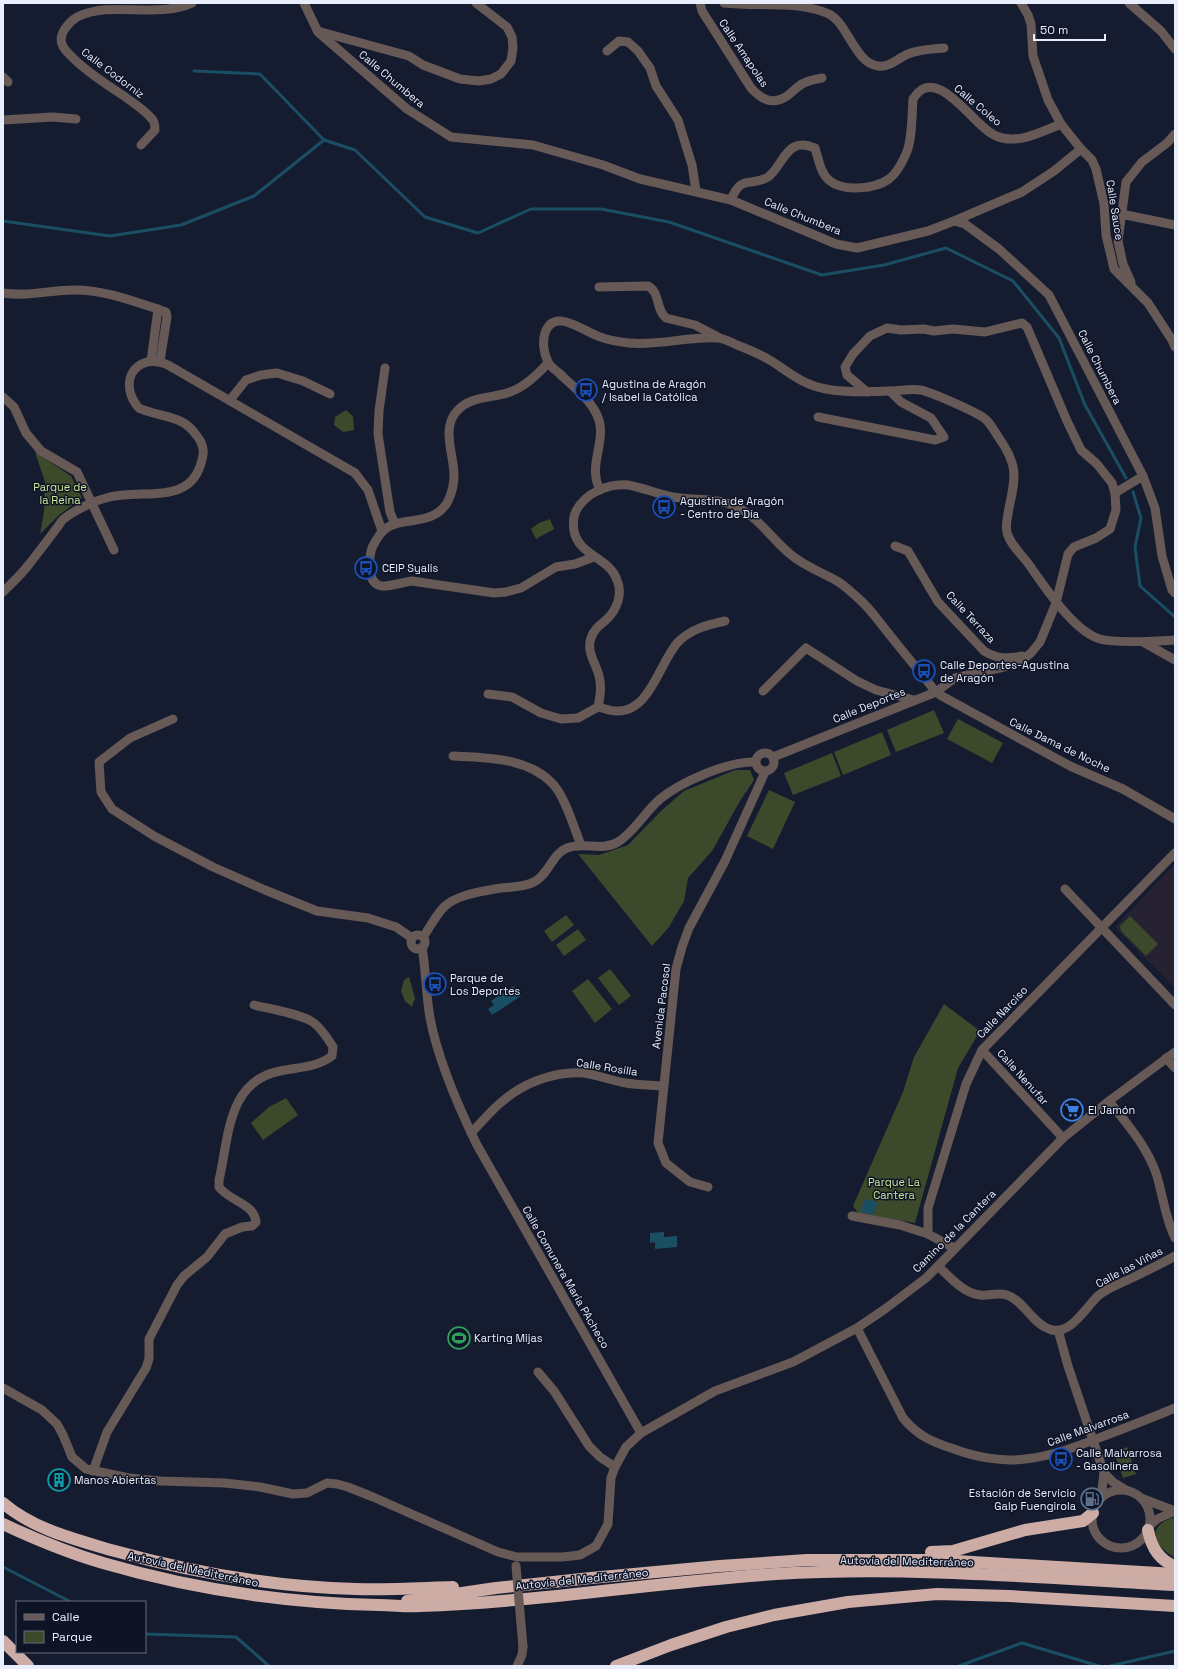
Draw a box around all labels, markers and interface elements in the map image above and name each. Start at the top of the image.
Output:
street label: Calle Amapolas [716,16,772,90]
scale bar [1034,16,1105,42]
text: 50 m [1040,22,1068,38]
street label: Calle Codorniz [79,45,147,101]
street label: Calle Chumbera [356,47,428,111]
street label: Calle Coleo [951,81,1005,129]
street label: Calle Sauce [1103,179,1127,241]
street label: Calle Chumbera [762,194,844,238]
street label: Calle Chumbera [1075,327,1125,407]
bus stop icon: Agustina de Aragón / Isabel la Católica [573,377,599,403]
place label: Agustina de Aragón / Isabel la Católica [602,377,706,404]
park label: Parque de la Reina [33,480,87,507]
bus stop icon: Agustina de Aragón - Centro de Día [651,494,677,520]
place label: Agustina de Aragón - Centro de Día [680,494,784,521]
bus stop icon: CEIP Syalis [353,555,379,581]
place label: CEIP Syalis [382,561,439,575]
street label: Calle Terraza [943,588,999,646]
bus stop icon: Calle Deportes-Agustina de Aragón [911,658,937,684]
place label: Calle Deportes-Agustina de Aragón [940,658,1070,685]
street label: Calle Deportes [831,684,908,726]
street label: Calle Dama de Noche [1007,714,1113,776]
street label: Avenida Pacosol [649,962,673,1050]
bus stop icon: Parque de Los Deportes [422,971,448,997]
place label: Parque de Los Deportes [450,971,521,998]
street label: Calle Narciso [973,983,1031,1041]
street label: Calle Nenufar [994,1046,1052,1108]
street label: Calle Rosilla [575,1055,639,1079]
supermarket icon: El Jamón [1059,1097,1085,1123]
place label: El Jamón [1088,1103,1135,1117]
park label: Parque La Cantera [868,1175,921,1202]
street label: Camino de la Cantera [910,1186,999,1275]
street label: Calle Comunera María PAcheco [519,1203,613,1351]
street label: Calle las Viñas [1093,1243,1165,1291]
sports icon: Karting Mijas [446,1325,472,1351]
place label: Karting Mijas [474,1331,543,1345]
street label: Calle Malvarrosa [1045,1407,1131,1449]
bus stop icon: Calle Malvarrosa - Gasolinera [1048,1446,1074,1472]
place label: Calle Malvarrosa - Gasolinera [1076,1446,1162,1473]
building icon: Manos Abiertas [46,1467,72,1493]
place label: Manos Abiertas [74,1473,157,1487]
place label: Estación de Servicio Galp Fuengirola [969,1486,1077,1513]
fuel station icon: Estación de Servicio Galp Fuengirola [1079,1486,1105,1512]
street label: Autovía del Mediterráneo [126,1548,260,1590]
street label: Autovía del Mediterráneo [840,1553,974,1569]
street label: Autovía del Mediterráneo [515,1565,649,1593]
legend [16,1601,146,1653]
text: Calle [52,1609,80,1625]
text: Parque [52,1629,92,1645]

